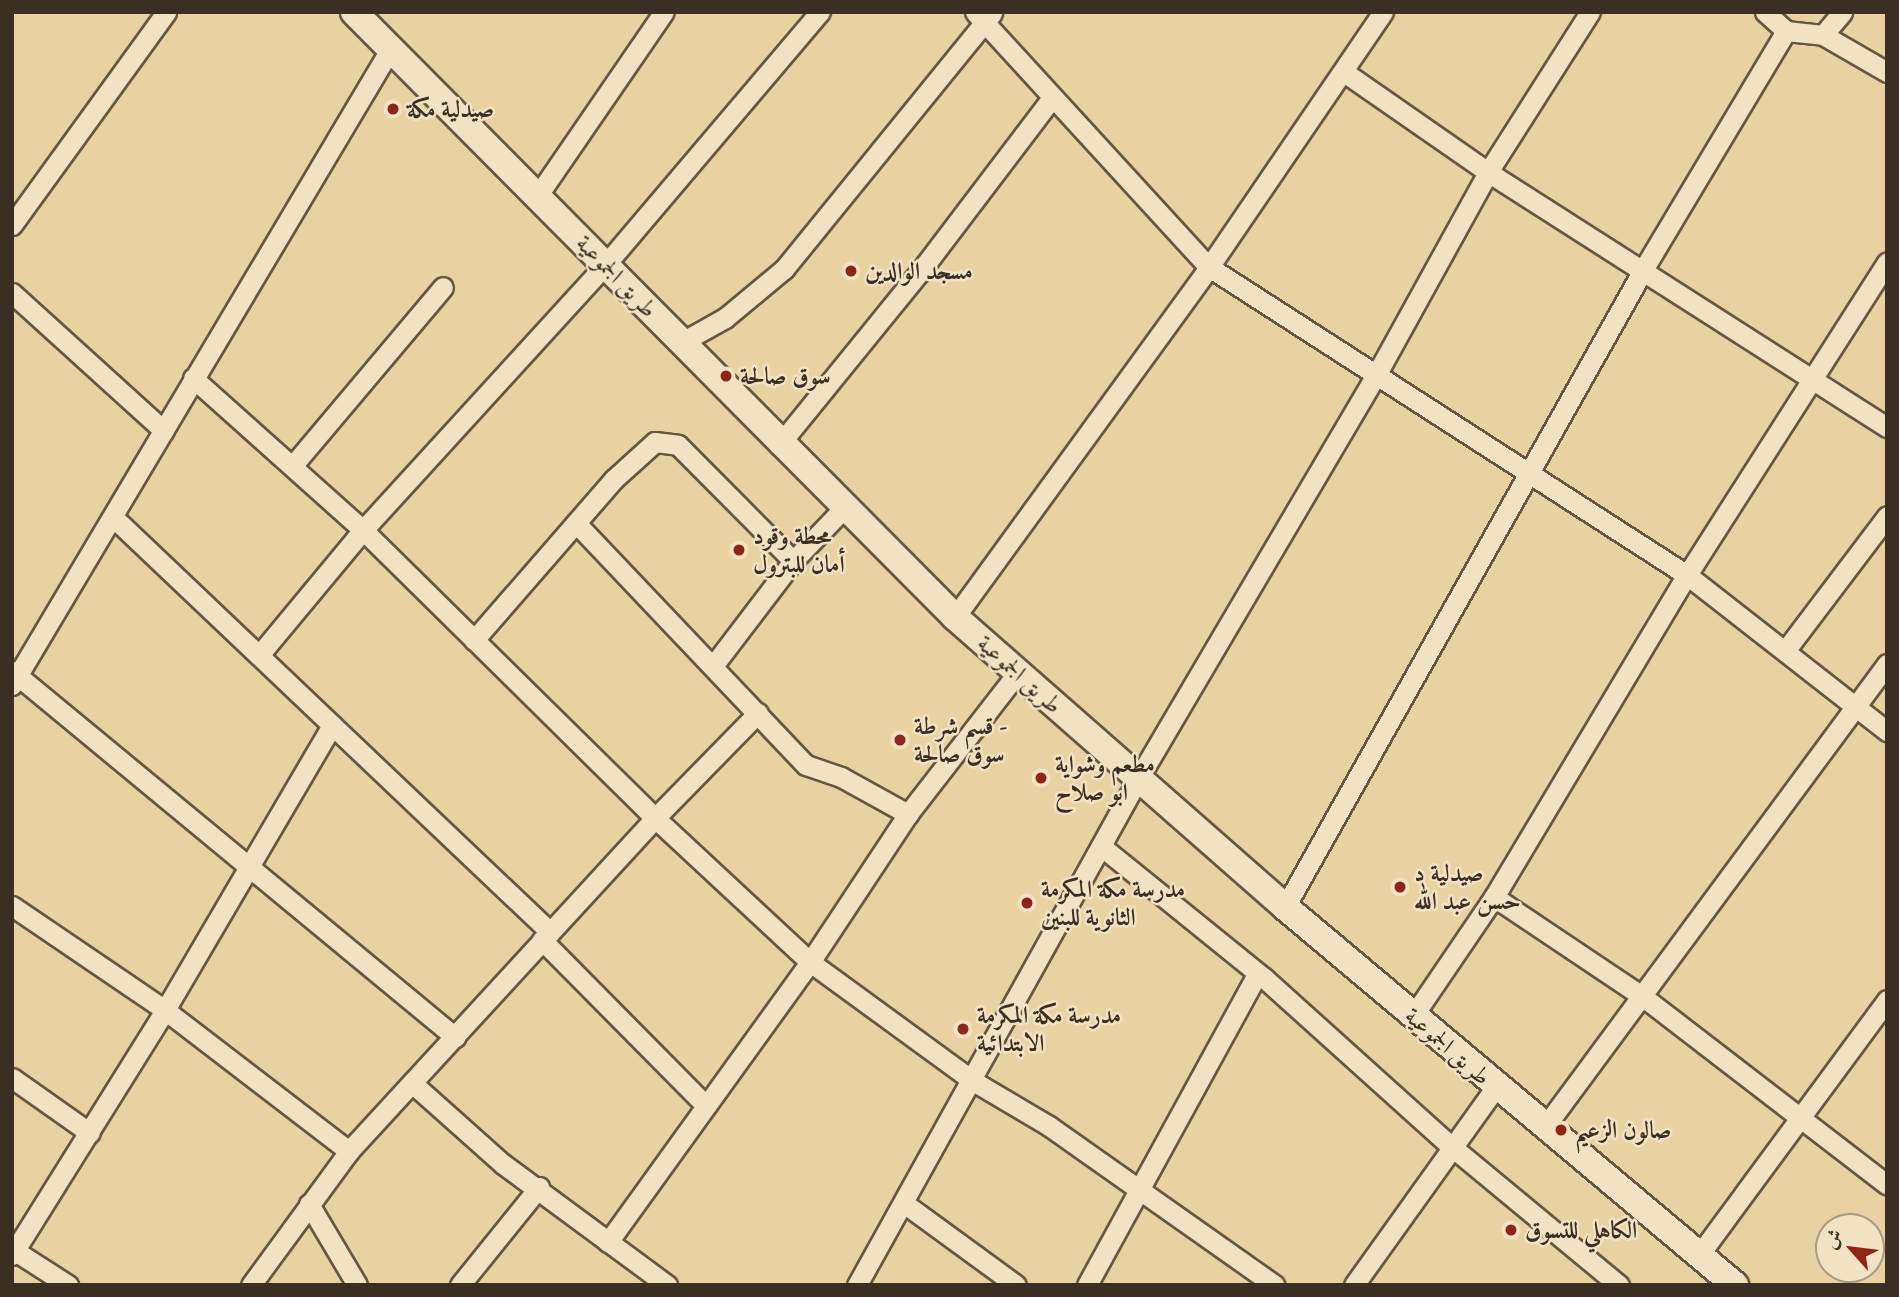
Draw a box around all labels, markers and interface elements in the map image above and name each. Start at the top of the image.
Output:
place label: صيدلية مكة [407,95,494,123]
marker: صيدلية مكة [385,101,401,117]
street label: طريق الجموعية [570,229,664,323]
place label: مسجد الوالدين [865,257,973,285]
marker: مسجد الوالدين [843,263,859,279]
place label: سوق صالحة [740,362,831,390]
marker: سوق صالحة [718,368,734,384]
place label: محطة وقود أمان للبترول [753,522,845,578]
marker: محطة وقود أمان للبترول [731,542,747,558]
street label: طريق الجموعية [972,628,1068,720]
place label: قسم شرطة - سوق صالحة [914,712,1007,768]
marker: قسم شرطة - سوق صالحة [892,732,908,748]
place label: مطعم وشواية ابو صلاح [1055,750,1155,806]
marker: مطعم وشواية ابو صلاح [1033,770,1049,786]
place label: صيدلية د حسن عبد الله [1414,859,1521,915]
place label: مدرسة مكة المكرمة الثانوية للبنين [1041,875,1185,931]
marker: صيدلية د حسن عبد الله [1392,879,1408,895]
marker: مدرسة مكة المكرمة الثانوية للبنين [1019,895,1035,911]
place label: مدرسة مكة المكرمة الابتدائية [977,1001,1121,1057]
street label: طريق الجموعية [1399,1001,1497,1091]
marker: مدرسة مكة المكرمة الابتدائية [955,1021,971,1037]
place label: صالون الزعيم [1575,1116,1671,1144]
marker: صالون الزعيم [1553,1122,1569,1138]
north arrow [1815,1213,1885,1283]
place label: الكاهلي للتسوق [1525,1216,1637,1244]
marker: الكاهلي للتسوق [1503,1222,1519,1238]
text: ش [1817,1225,1848,1253]

